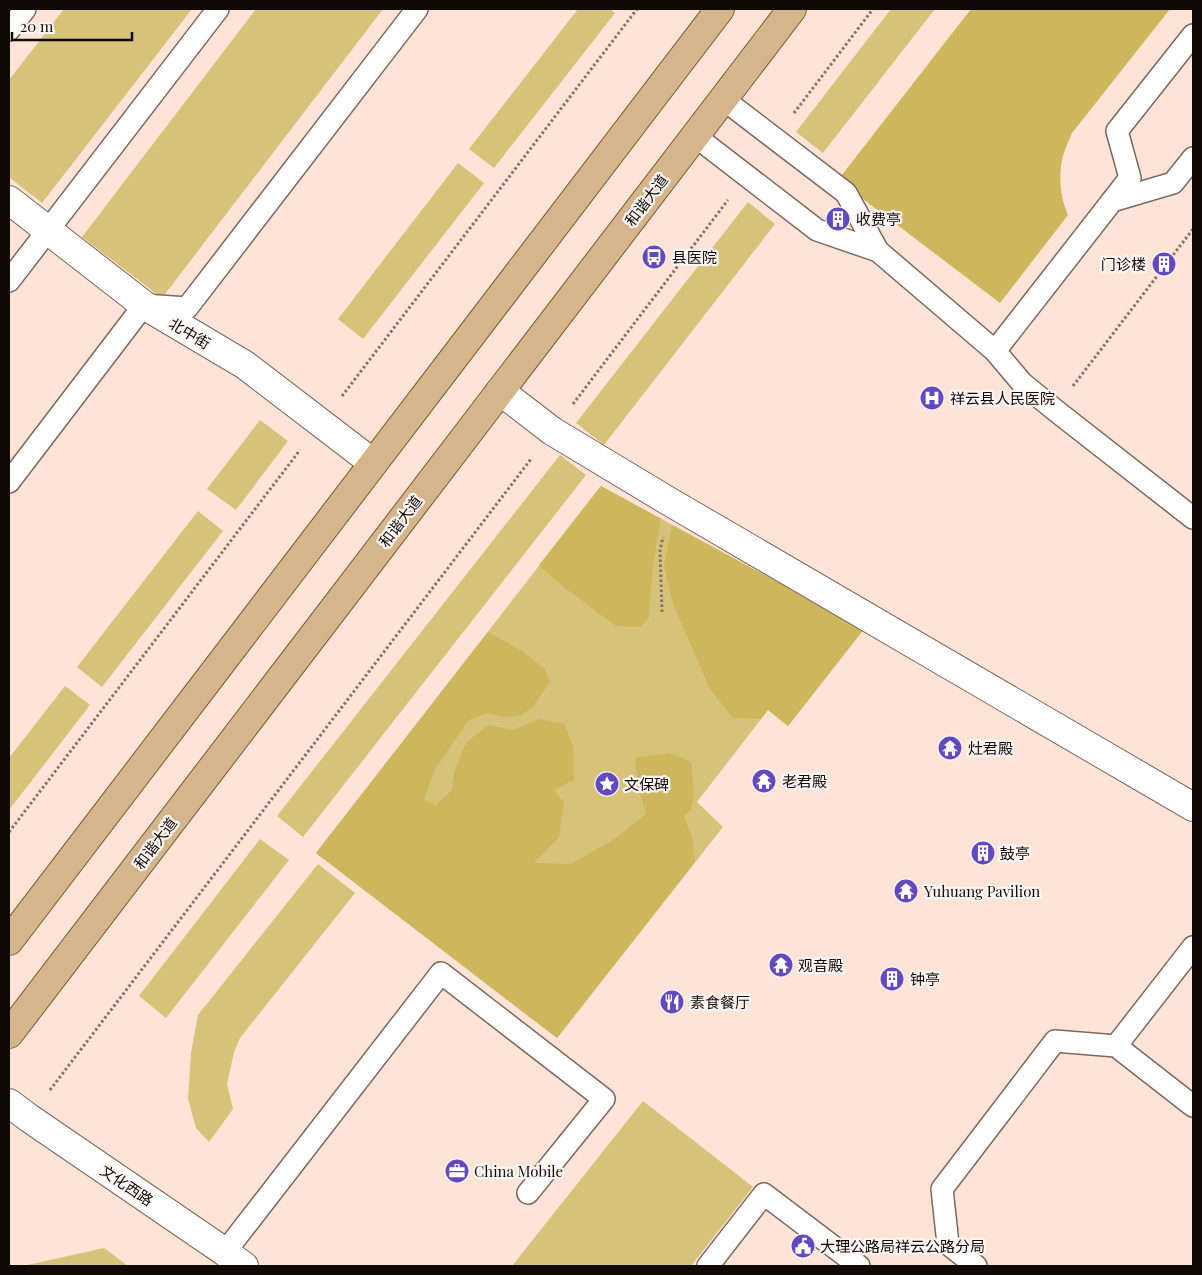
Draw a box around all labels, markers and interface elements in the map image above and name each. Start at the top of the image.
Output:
scale bar [12,10,132,42]
text: 20 m [20,16,54,36]
street label: 和谐大道 [620,170,672,230]
building icon: 收费亭 [825,206,851,232]
place label: 收费亭 [856,209,901,229]
bus stop icon: 县医院 [641,244,667,270]
place label: 县医院 [672,247,717,267]
building icon: 门诊楼 [1151,251,1177,277]
place label: 门诊楼 [1101,254,1146,274]
street label: 北中街 [166,313,214,353]
hospital icon: 祥云县人民医院 [919,385,945,411]
place label: 祥云县人民医院 [950,388,1055,408]
street label: 和谐大道 [374,491,426,551]
temple icon: 灶君殿 [937,735,963,761]
place label: 灶君殿 [968,738,1013,758]
temple icon: 老君殿 [751,768,777,794]
place icon: 文保碑 [594,771,620,797]
place label: 老君殿 [782,771,827,791]
place label: 文保碑 [624,774,669,794]
street label: 和谐大道 [129,813,181,873]
building icon: 鼓亭 [970,840,996,866]
place label: 鼓亭 [1000,843,1030,863]
temple icon: Yuhuang Pavilion [893,878,919,904]
place label: Yuhuang Pavilion [923,881,1040,901]
temple icon: 观音殿 [768,952,794,978]
place label: 观音殿 [798,955,843,975]
building icon: 钟亭 [879,966,905,992]
place label: 钟亭 [910,969,940,989]
restaurant icon: 素食餐厅 [659,989,685,1015]
place label: 素食餐厅 [690,992,750,1012]
office icon: China Mobile [444,1158,470,1184]
street label: 文化西路 [97,1160,157,1210]
place label: China Mobile [474,1161,563,1181]
public building icon: 大理公路局祥云公路分局 [790,1233,816,1259]
place label: 大理公路局祥云公路分局 [820,1236,985,1256]

